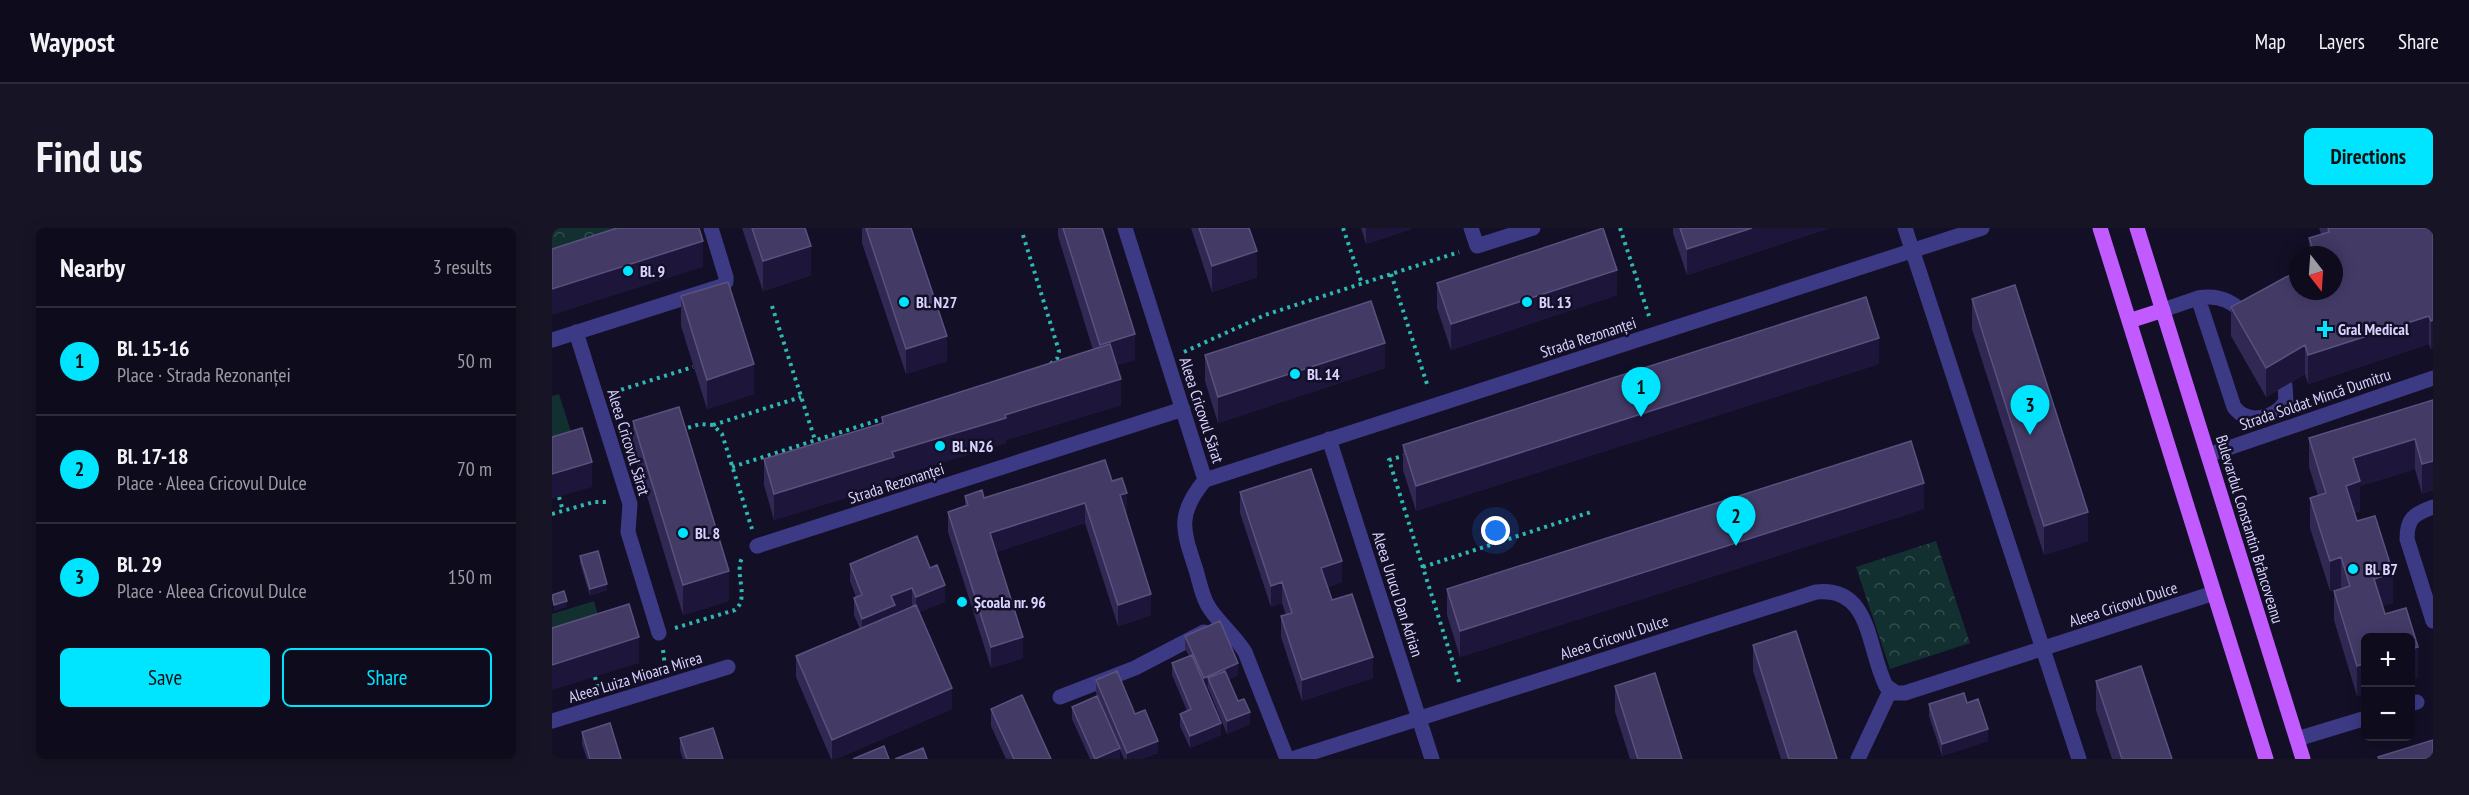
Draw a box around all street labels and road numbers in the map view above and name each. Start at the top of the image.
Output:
street label: Strada Rezonanței [1538,312,1638,362]
street label: Aleea Cricovul Sărat [1175,355,1229,466]
street label: Strada Soldat Mincă Dumitru [2237,364,2393,434]
street label: Aleea Cricovul Sărat [603,386,655,498]
street label: Bulevardul Constantin Brâncoveanu [2212,433,2288,625]
street label: Strada Rezonanței [846,458,946,508]
street label: Aleea Urucu Dan Adrian [1368,529,1428,659]
street label: Aleea Cricovul Dulce [2066,577,2180,631]
street label: Aleea Cricovul Dulce [1557,610,1671,664]
street label: Aleea Luiza Mioara Mirea [566,647,704,707]

